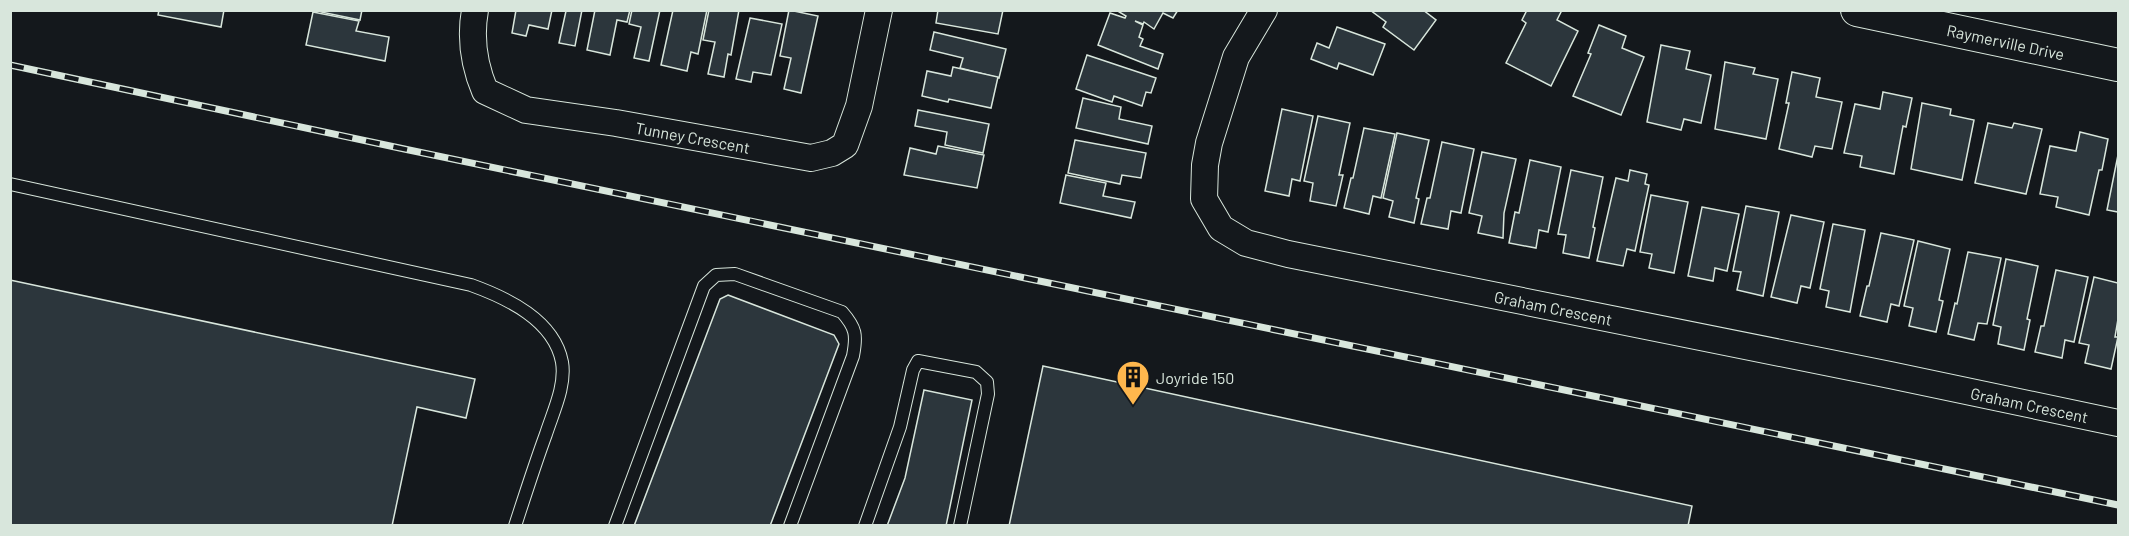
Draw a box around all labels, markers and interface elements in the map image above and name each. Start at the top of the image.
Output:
street label: Raymerville Drive [1945,20,2066,63]
street label: Tunney Crescent [634,117,752,156]
street label: Graham Crescent [1493,286,1614,328]
building icon: Joyride 150 [1115,359,1151,406]
place label: Joyride 150 [1156,368,1234,387]
street label: Graham Crescent [1969,383,2090,426]

